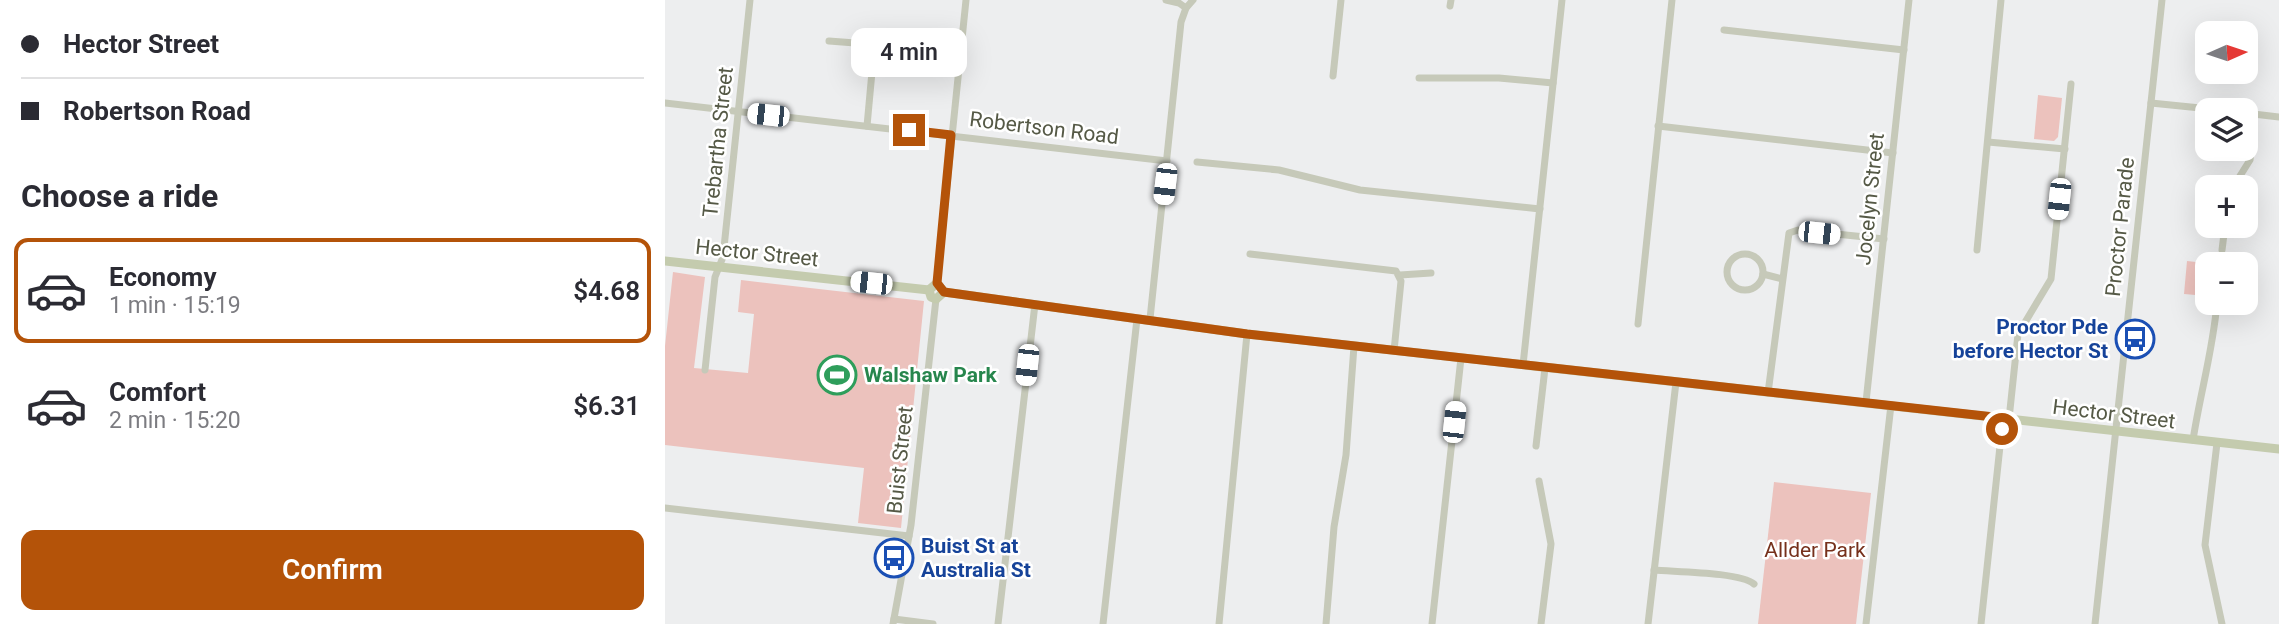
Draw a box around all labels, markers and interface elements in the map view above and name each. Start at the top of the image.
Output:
north arrow [2195,21,2257,84]
map controls [2195,21,2258,315]
text: Hector Street [63,29,219,59]
callout: 4 min [851,29,967,78]
text: 4 min [880,39,938,66]
street label: Trebartha Street [698,65,738,218]
text: Robertson Road [63,96,251,126]
button: layers [2195,98,2258,161]
car [747,102,790,128]
street label: Robertson Road [968,107,1120,149]
route end [893,114,925,146]
street label: Jocelyn Street [1851,132,1889,266]
street label: Proctor Parade [2101,156,2139,298]
car [1153,162,1178,206]
button: + [2195,175,2258,238]
text: Choose a ride [21,177,218,215]
car [2047,177,2072,221]
car [1798,220,1841,246]
street label: Hector Street [694,235,820,271]
button: − [2195,252,2258,315]
icon: car [25,259,88,322]
text: Economy [109,262,216,292]
car [850,270,893,296]
text: $4.68 [573,276,640,306]
text: 1 min · 15:19 [109,292,241,319]
place label: Proctor Pde before Hector St [1953,315,2108,363]
bus stop icon: Proctor Pde before Hector St [2114,318,2156,360]
car [1015,343,1040,387]
sports icon: Walshaw Park [816,354,858,396]
place label: Walshaw Park [864,363,998,387]
icon: car [25,374,88,437]
text: Comfort [109,377,206,407]
text: $6.31 [573,391,640,421]
street label: Hector Street [2051,395,2177,433]
car [1442,400,1467,444]
street label: Buist Street [882,405,918,515]
text: 2 min · 15:20 [109,407,241,434]
route start [1986,413,2018,445]
button: Confirm [21,530,644,610]
place label: Buist St at Australia St [921,534,1031,582]
bus stop icon: Buist St at Australia St [873,537,915,579]
park label: Allder Park [1764,538,1866,562]

